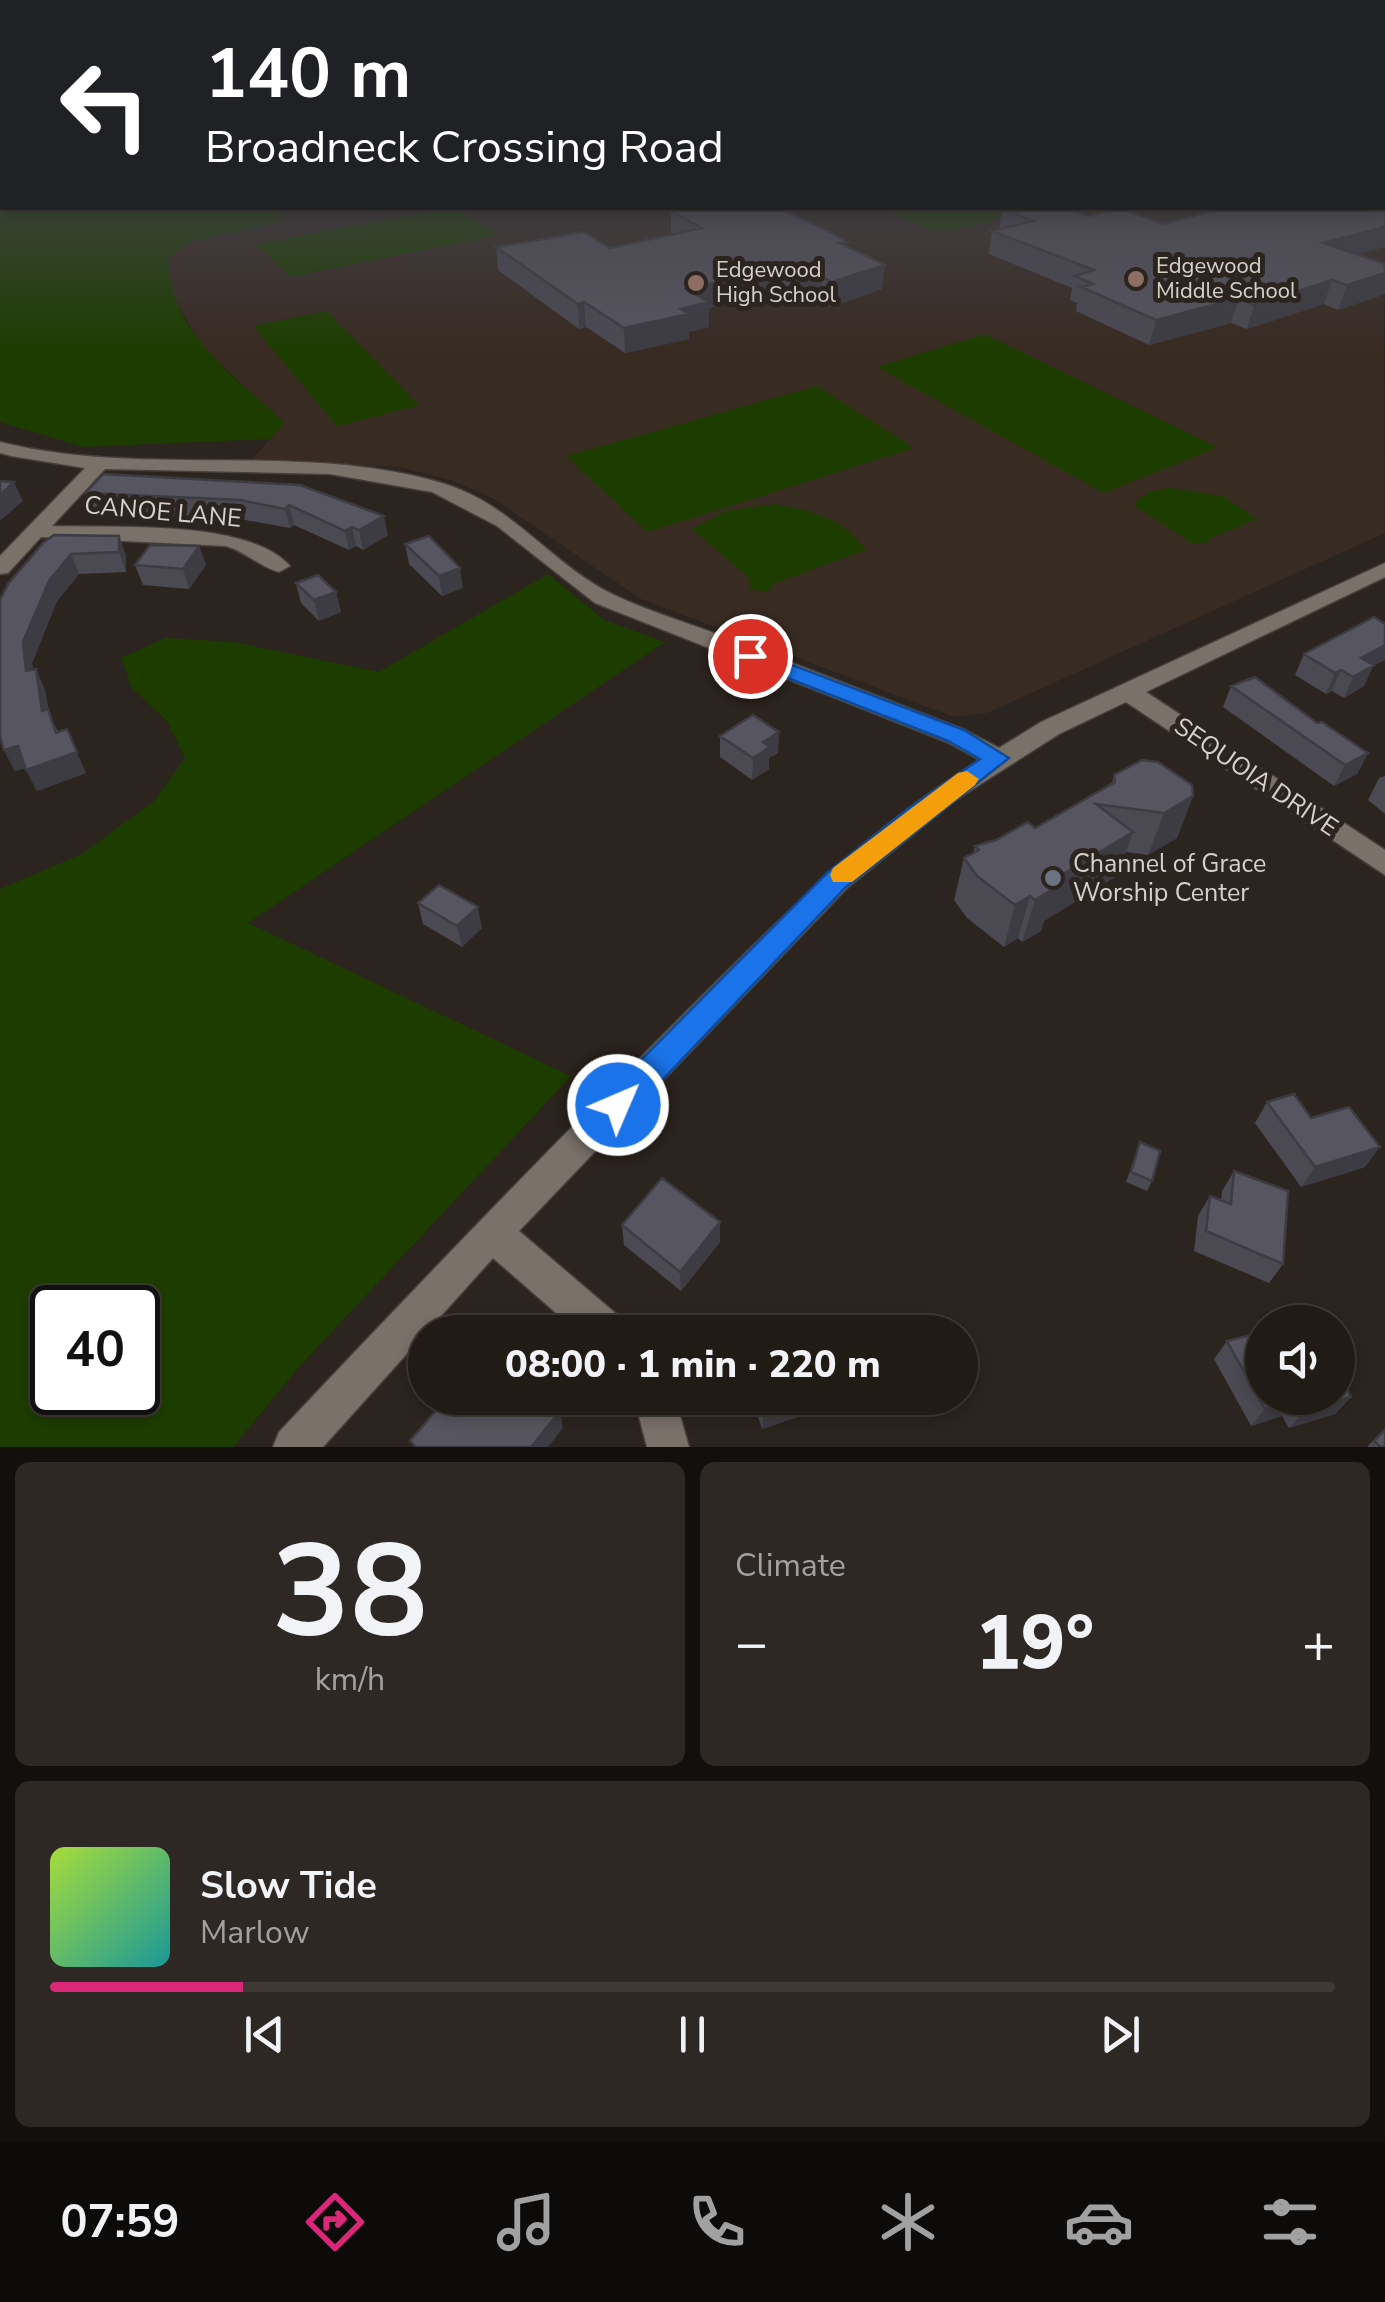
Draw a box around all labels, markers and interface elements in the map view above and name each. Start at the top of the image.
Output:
text: 140 m [205,26,411,122]
icon: left [40,40,170,170]
text: Broadneck Crossing Road [205,117,724,178]
place label: Edgewood Middle School [1156,251,1297,306]
place label: Edgewood High School [716,255,837,310]
marker: Edgewood Middle School [1125,268,1147,290]
marker: Edgewood High School [685,272,707,294]
street label: CANOE LANE [83,488,243,536]
pin [708,614,793,699]
icon: arrive [723,629,778,684]
street label: SEQUOIA DRIVE [1167,710,1345,844]
place label: Channel of Grace Worship Center [1073,847,1266,910]
marker: Channel of Grace Worship Center [1042,867,1064,889]
position arrow [566,1053,670,1157]
speed limit sign: 40 [30,1285,160,1415]
map controls [1245,1305,1355,1415]
button: sound [1245,1305,1355,1415]
text: 08:00 · 1 min · 220 m [505,1339,881,1390]
text: 38 [272,1504,428,1681]
text: Climate [735,1544,846,1587]
text: 19° [976,1592,1094,1694]
text: − [735,1606,768,1681]
text: + [1302,1606,1335,1681]
text: km/h [315,1658,385,1701]
text: Slow Tide [200,1860,377,1911]
text: Marlow [200,1911,310,1954]
icon: previous [237,2007,292,2062]
icon: pause [665,2007,720,2062]
icon: next [1093,2007,1148,2062]
icon: directions [300,2187,370,2257]
icon: music [491,2187,561,2257]
icon: phone [682,2187,752,2257]
icon: climate [873,2187,943,2257]
icon: car [1064,2187,1134,2257]
icon: filters [1255,2187,1325,2257]
text: 07:59 [60,2192,180,2253]

